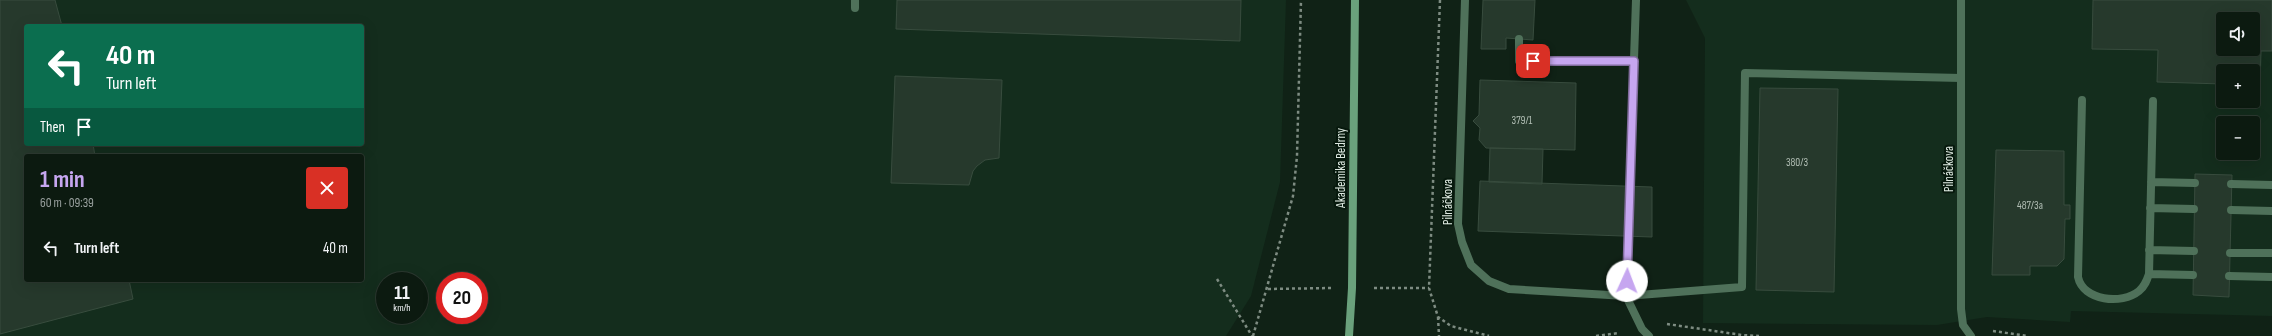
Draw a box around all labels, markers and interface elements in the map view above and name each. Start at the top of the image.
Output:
map controls [2216,12,2260,160]
button: sound [2216,12,2260,56]
text: 40 m [106,39,155,72]
icon: left [40,40,92,92]
pin [1516,44,1550,78]
icon: arrive [1522,50,1544,72]
button: + [2216,64,2260,108]
text: Turn left [106,73,157,94]
house number: 379/1 [1512,114,1533,127]
icon: arrive [73,116,95,138]
button: − [2216,116,2260,160]
text: Then [40,118,65,137]
street label: Akademika Bedrny [1333,128,1349,209]
street label: Pilnáčkova [1941,146,1957,192]
house number: 380/3 [1786,156,1808,169]
text: 1 min [40,165,85,194]
button: close [306,167,348,209]
street label: Pilnáčkova [1440,179,1456,225]
text: 60 m · 09:39 [40,195,94,211]
house number: 487/3a [2017,199,2043,212]
icon: left [40,237,62,259]
text: Turn left [74,239,119,258]
text: 40 m [323,239,348,258]
position arrow [1606,260,1648,302]
speed limit sign: 20 [436,272,488,324]
text: 11 [394,281,410,305]
text: km/h [393,302,411,314]

